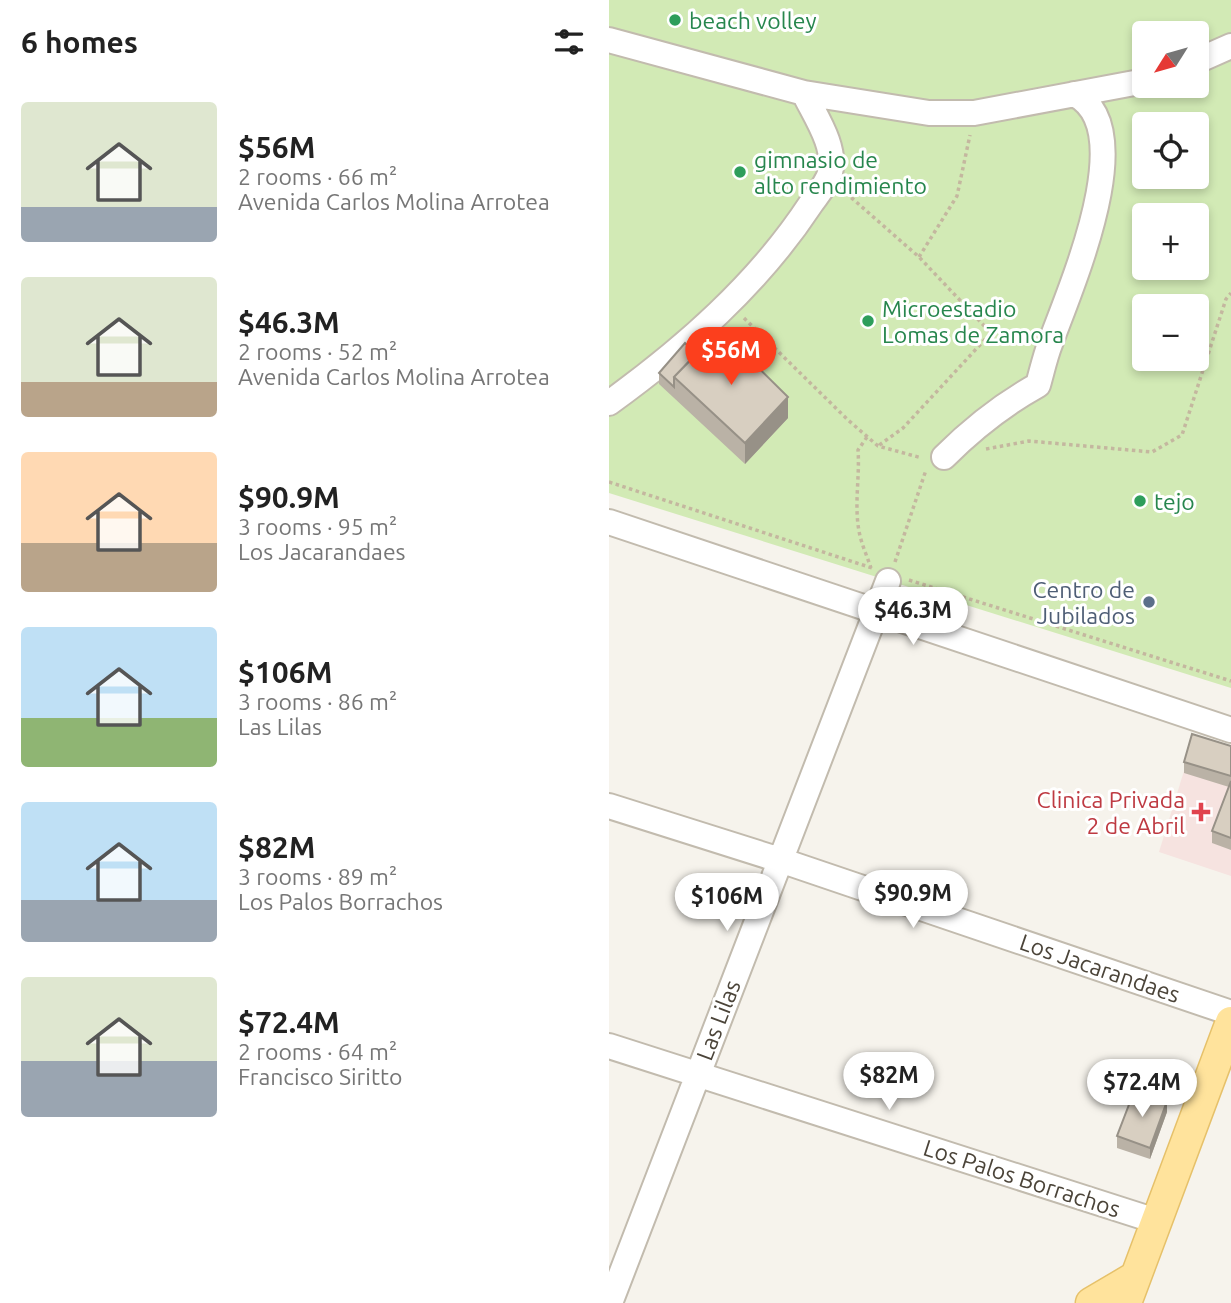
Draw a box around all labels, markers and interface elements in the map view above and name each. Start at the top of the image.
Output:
place label: beach volley [689,8,817,33]
marker: beach volley [667,12,683,28]
north arrow [1132,21,1209,98]
map controls [1132,21,1209,371]
icon: filters [550,23,588,61]
text: 6 homes [21,25,138,59]
button: locate [1132,112,1209,189]
icon: home [77,130,161,214]
text: $56M [238,130,315,164]
place label: gimnasio de alto rendimiento [754,147,927,198]
text: 2 rooms · 66 m² [238,164,397,189]
marker: gimnasio de alto rendimiento [732,164,748,180]
text: Avenida Carlos Molina Arrotea [238,189,550,214]
button: + [1132,203,1209,280]
button: − [1132,294,1209,371]
place label: Microestadio Lomas de Zamora [882,296,1064,347]
icon: home [77,305,161,389]
text: $46.3M [238,305,340,339]
marker: Microestadio Lomas de Zamora [860,313,876,329]
pin: $56M [690,328,772,387]
text: $56M [701,337,761,362]
text: 2 rooms · 52 m² [238,339,397,364]
text: Avenida Carlos Molina Arrotea [238,364,550,389]
icon: home [77,480,161,564]
text: $90.9M [238,480,340,514]
place label: tejo [1154,489,1195,514]
marker: tejo [1132,493,1148,509]
text: 3 rooms · 95 m² [238,514,397,539]
text: Los Jacarandaes [238,539,406,564]
place label: Centro de Jubilados [1032,577,1135,628]
pin: $46.3M [856,588,970,647]
marker: Centro de Jubilados [1141,594,1157,610]
text: $46.3M [874,597,952,622]
icon: home [77,655,161,739]
text: $106M [238,655,332,689]
text: 3 rooms · 86 m² [238,689,397,714]
text: Las Lilas [238,714,322,739]
place label: Clinica Privada 2 de Abril [1037,787,1185,838]
marker: Clinica Privada 2 de Abril [1191,802,1211,822]
icon: home [77,830,161,914]
text: $82M [238,830,315,864]
text: 3 rooms · 89 m² [238,864,397,889]
pin: $90.9M [856,870,970,930]
pin: $106M [678,874,776,933]
text: $90.9M [874,880,952,905]
text: $106M [691,883,763,908]
text: Los Palos Borrachos [238,889,443,914]
street label: Los Jacarandaes [1017,929,1183,1007]
street label: Las Lilas [691,976,745,1064]
icon: home [77,1005,161,1089]
text: $72.4M [238,1005,340,1039]
text: 2 rooms · 64 m² [238,1039,397,1064]
pin: $82M [848,1052,930,1112]
pin: $72.4M [1085,1060,1199,1119]
text: $82M [859,1062,919,1087]
text: Francisco Siritto [238,1064,402,1089]
text: $72.4M [1103,1069,1181,1094]
street label: Los Palos Borrachos [921,1134,1123,1222]

